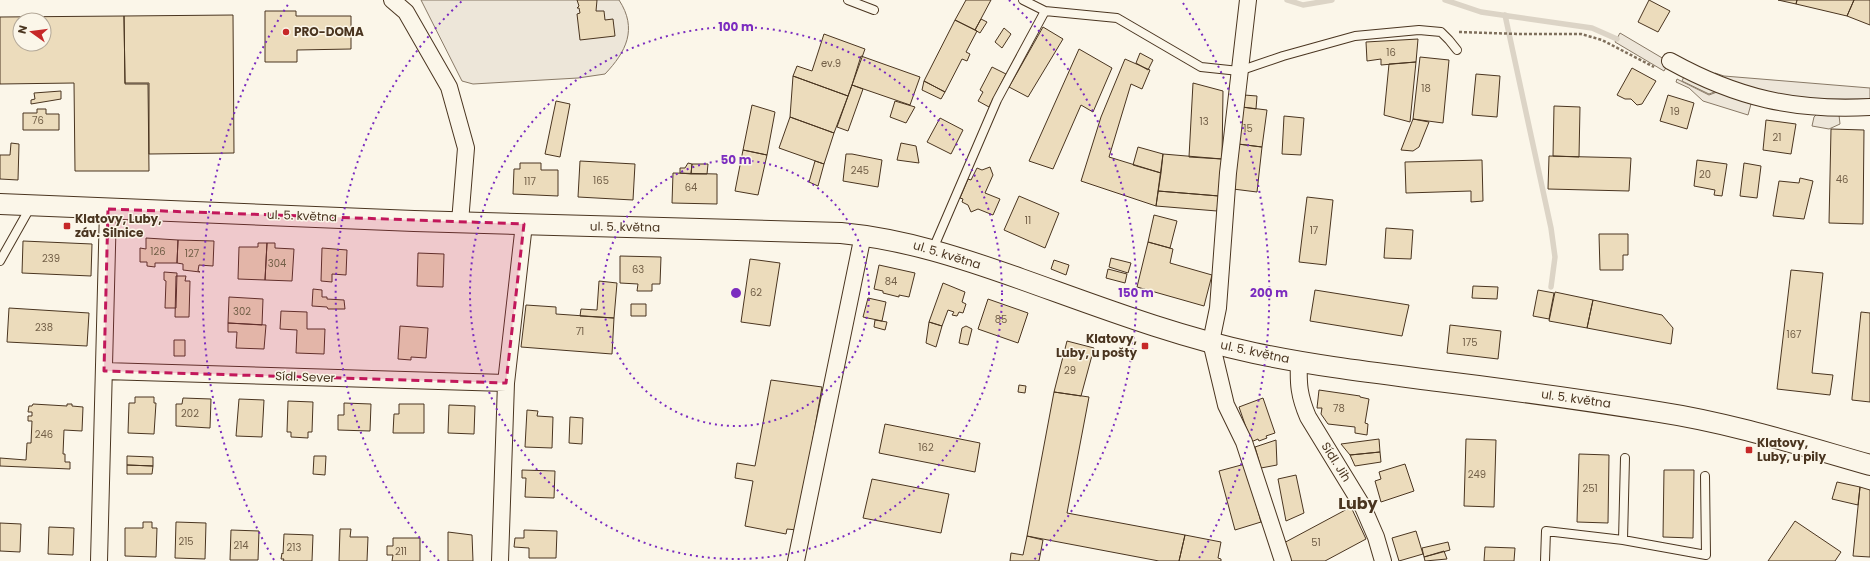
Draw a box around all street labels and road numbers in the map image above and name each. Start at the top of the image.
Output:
street label: ul. 5. května [267,206,337,225]
street label: ul. 5. května [590,217,660,236]
street label: ul. 5. května [911,236,983,273]
street label: ul. 5. května [1219,336,1291,367]
street label: Sídl. Sever [275,367,336,386]
street label: ul. 5. května [1540,385,1612,412]
street label: Sídl. Jih [1318,439,1355,485]

